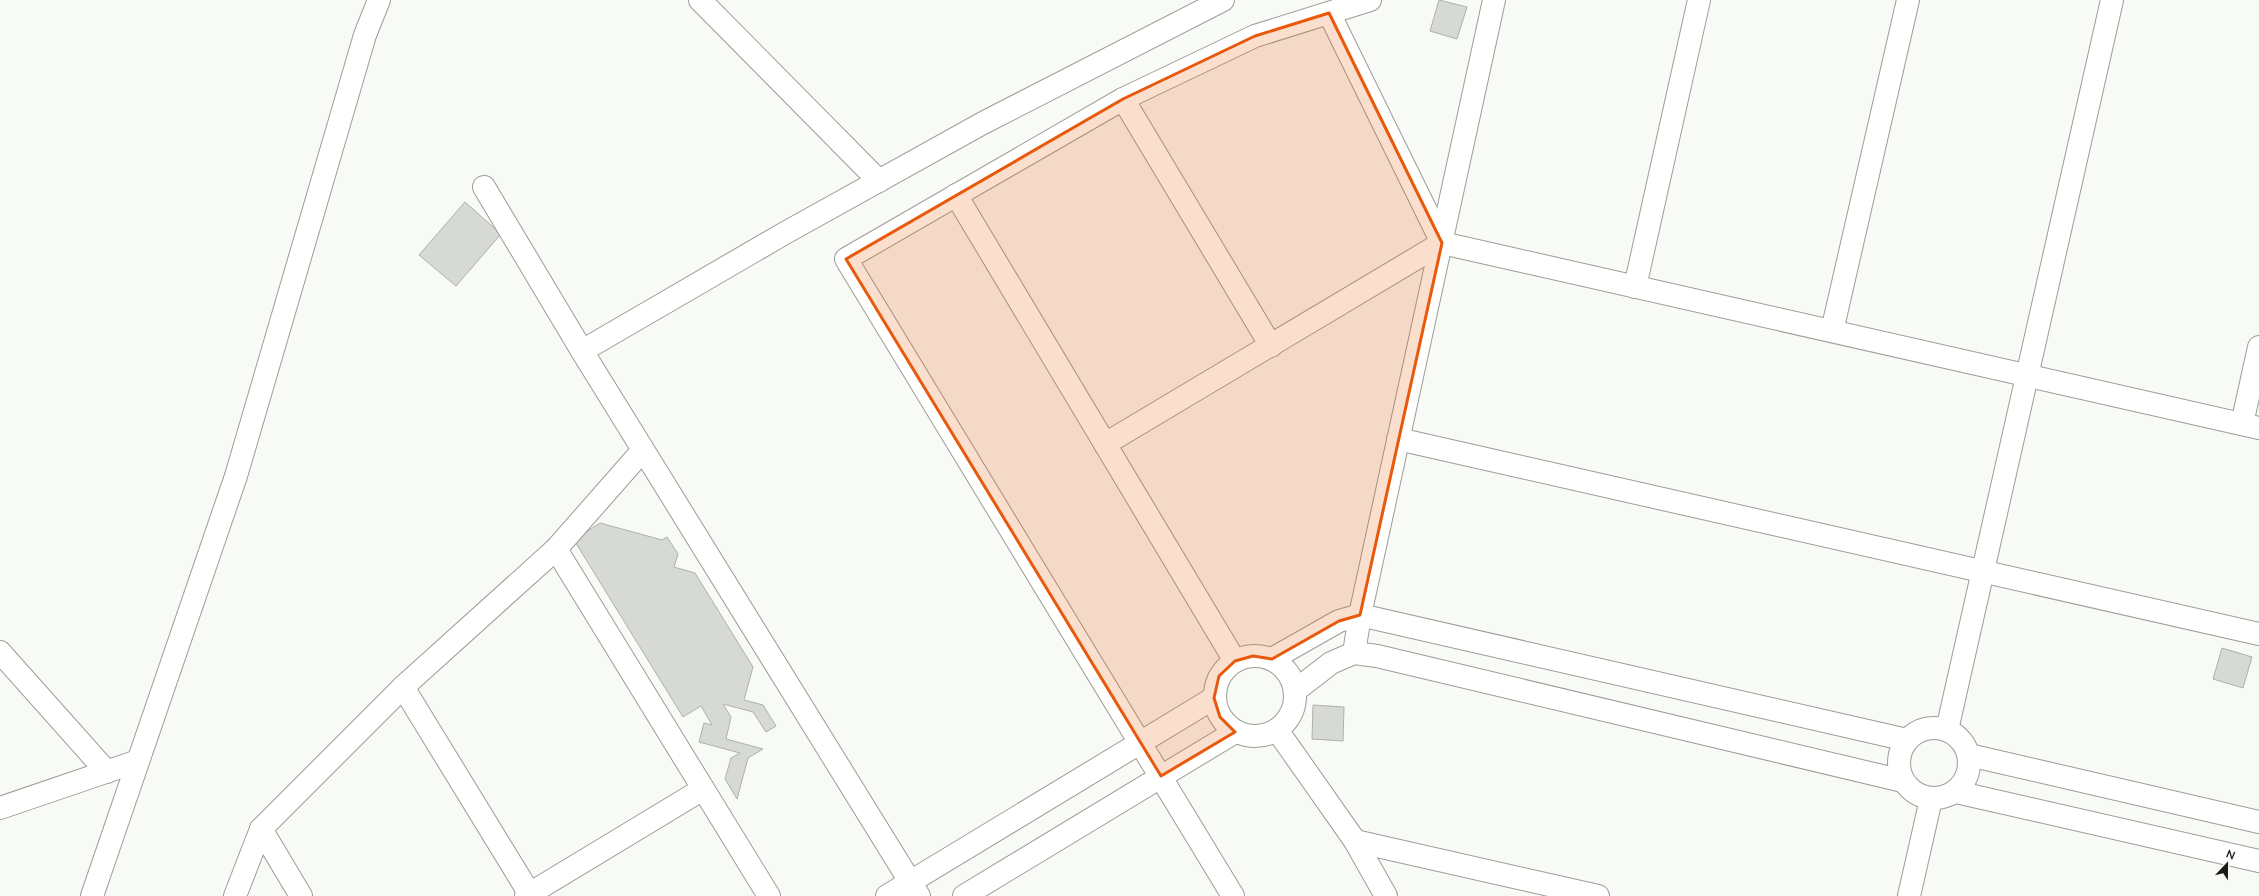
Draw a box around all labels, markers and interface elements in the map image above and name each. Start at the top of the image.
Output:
north arrow [2207,844,2247,884]
text: N [2225,847,2237,862]

